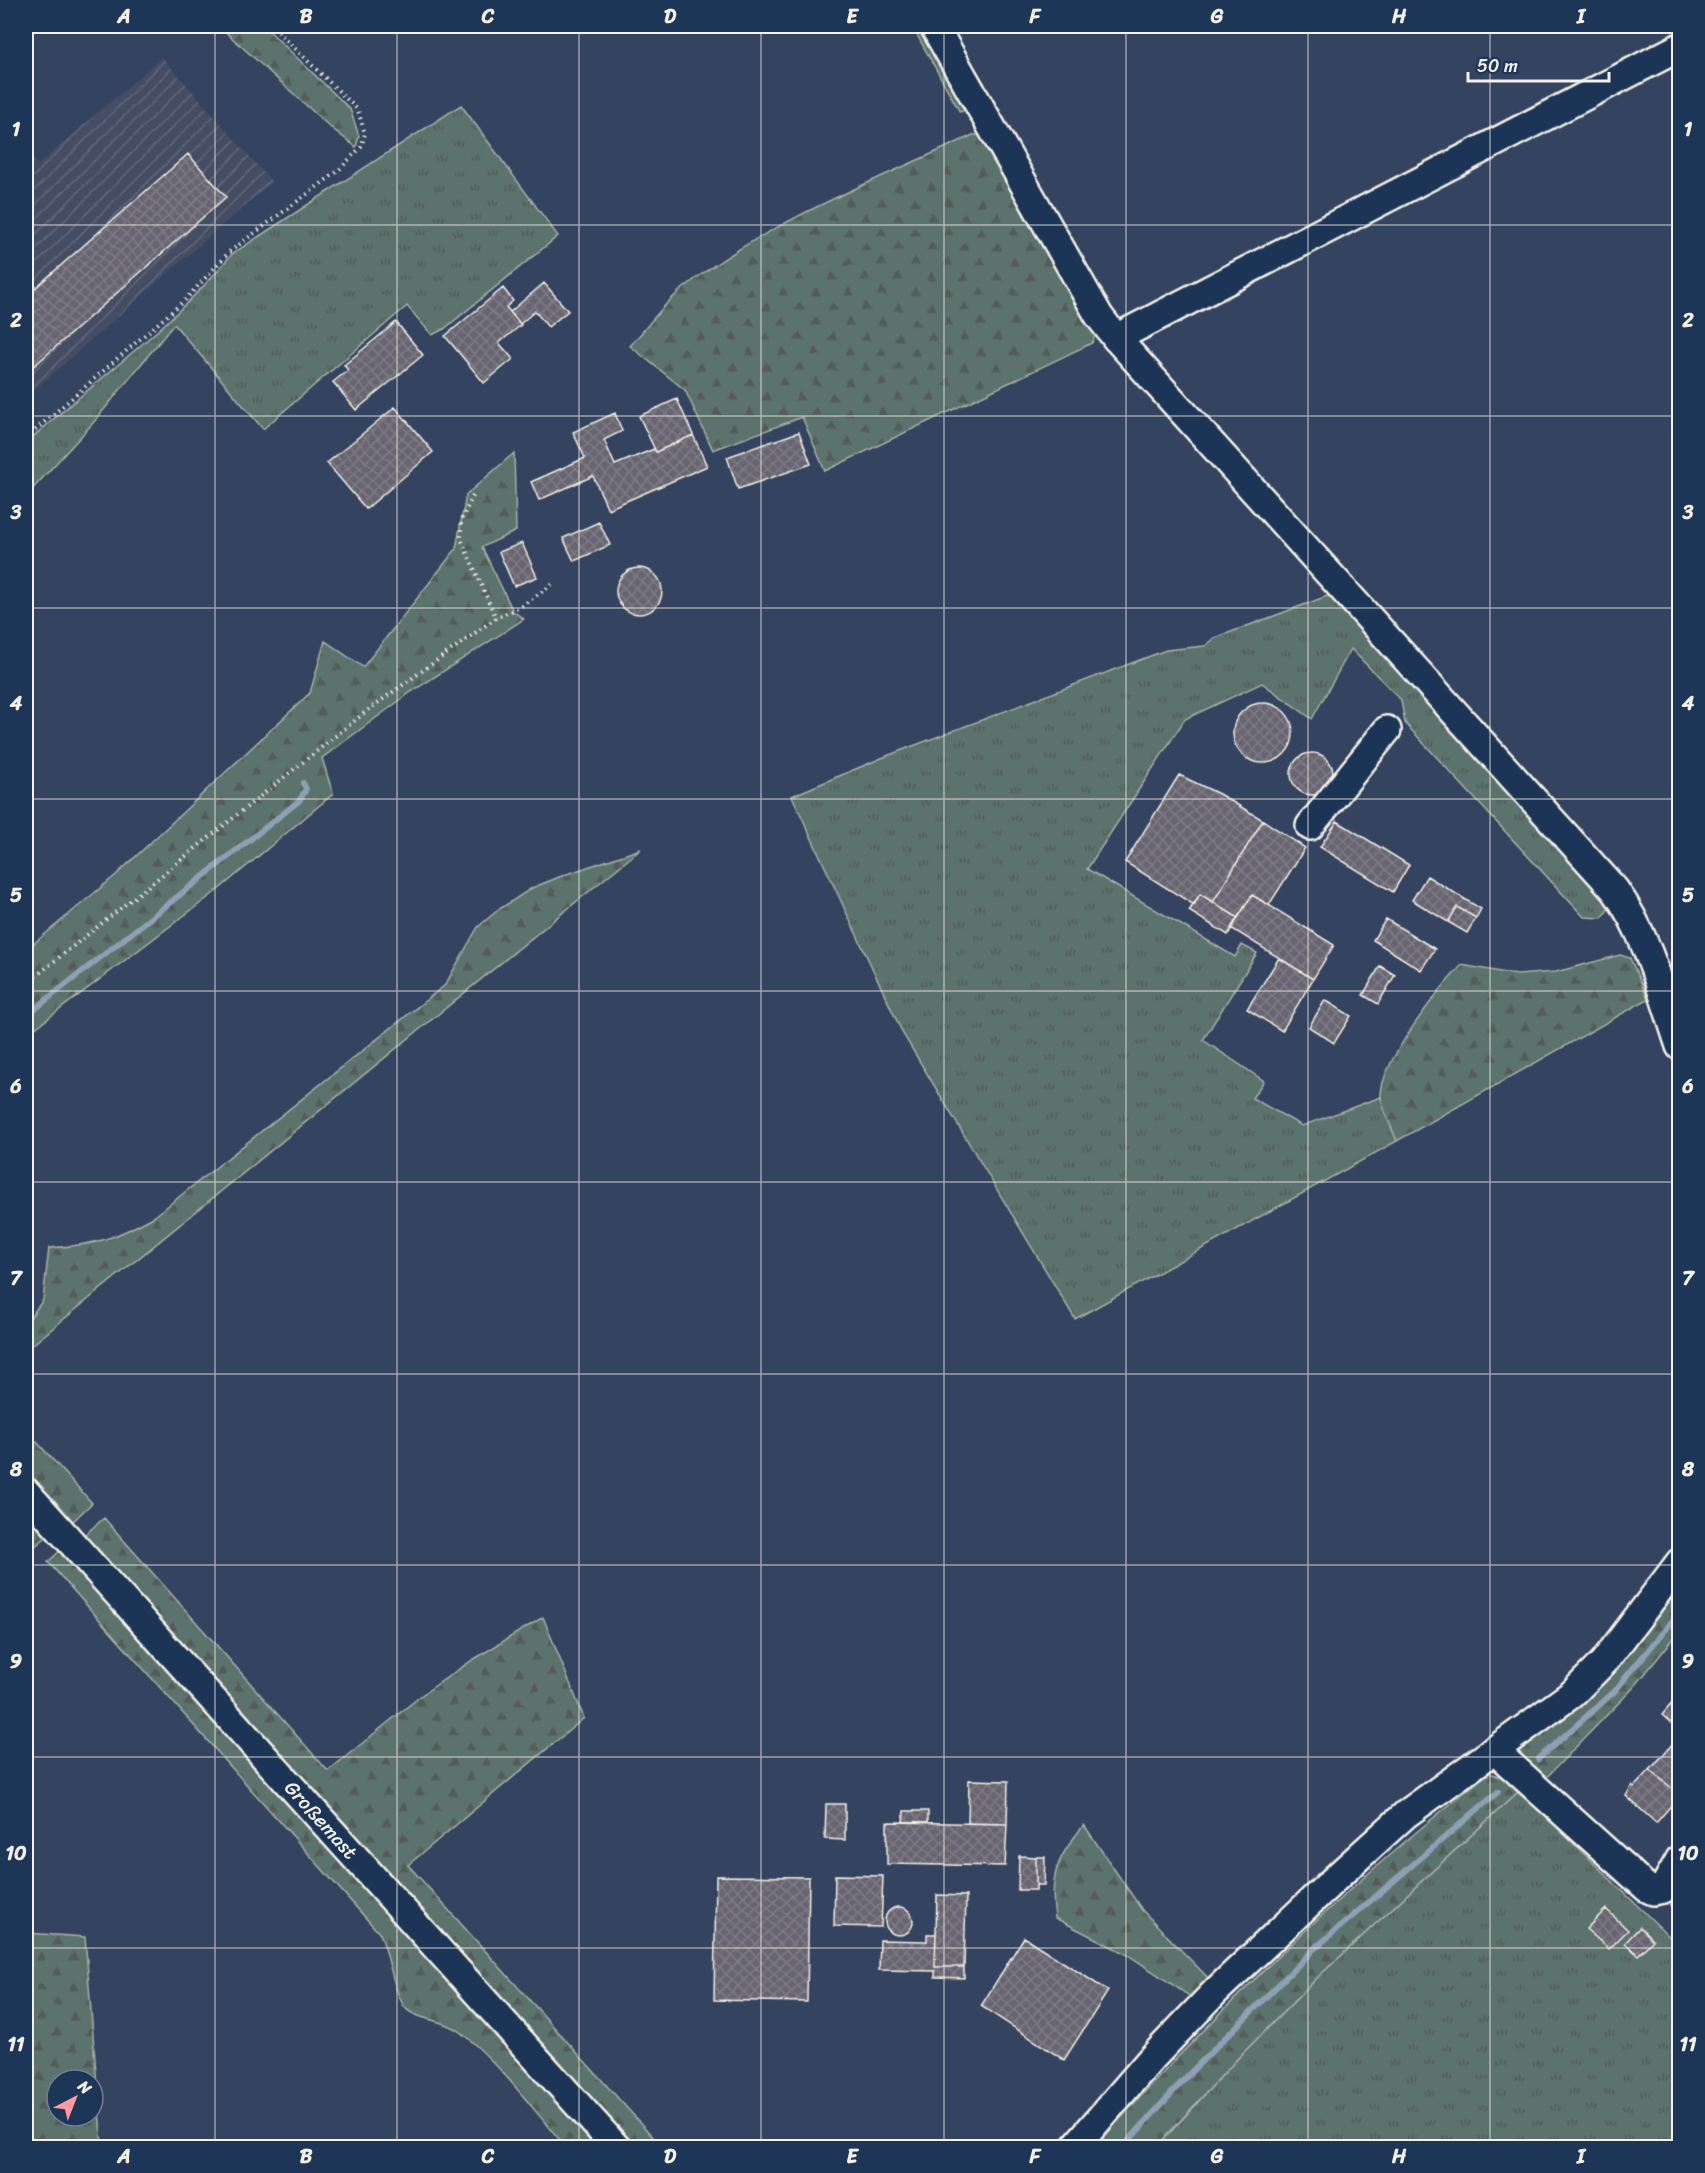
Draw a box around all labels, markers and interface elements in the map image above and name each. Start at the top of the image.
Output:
text: A [116,0,131,34]
text: B [300,0,313,34]
text: C [481,0,495,34]
text: D [664,0,677,34]
text: E [846,0,859,34]
text: F [1029,0,1042,34]
text: G [1210,0,1224,34]
text: H [1391,0,1407,34]
text: I [1576,0,1587,34]
scale bar [1468,45,1609,83]
text: 50 m [1477,50,1518,82]
text: 1 [12,112,21,147]
text: 1 [1684,112,1693,147]
text: 2 [9,303,22,338]
text: 2 [1681,303,1694,338]
text: 3 [10,495,22,530]
text: 3 [1682,495,1694,530]
text: 4 [9,686,23,721]
text: 4 [1681,686,1695,721]
text: 5 [10,878,22,913]
text: 5 [1682,878,1694,913]
text: 6 [9,1069,22,1104]
text: 6 [1681,1069,1694,1104]
text: 7 [10,1261,23,1296]
text: 7 [1682,1261,1695,1296]
text: 8 [9,1452,23,1487]
text: 8 [1681,1452,1695,1487]
text: 9 [10,1644,22,1679]
text: 9 [1682,1644,1694,1679]
street label: Großemast [275,1772,367,1868]
text: 10 [5,1836,27,1871]
text: 10 [1677,1836,1699,1871]
text: 11 [7,2027,25,2062]
text: 11 [1679,2027,1697,2062]
north arrow [45,2068,105,2128]
text: N [70,2072,99,2102]
text: A [116,2139,131,2173]
text: B [300,2139,313,2173]
text: C [481,2139,495,2173]
text: D [664,2139,677,2173]
text: E [846,2139,859,2173]
text: F [1029,2139,1042,2173]
text: G [1210,2139,1224,2173]
text: H [1391,2139,1407,2173]
text: I [1576,2139,1587,2173]

